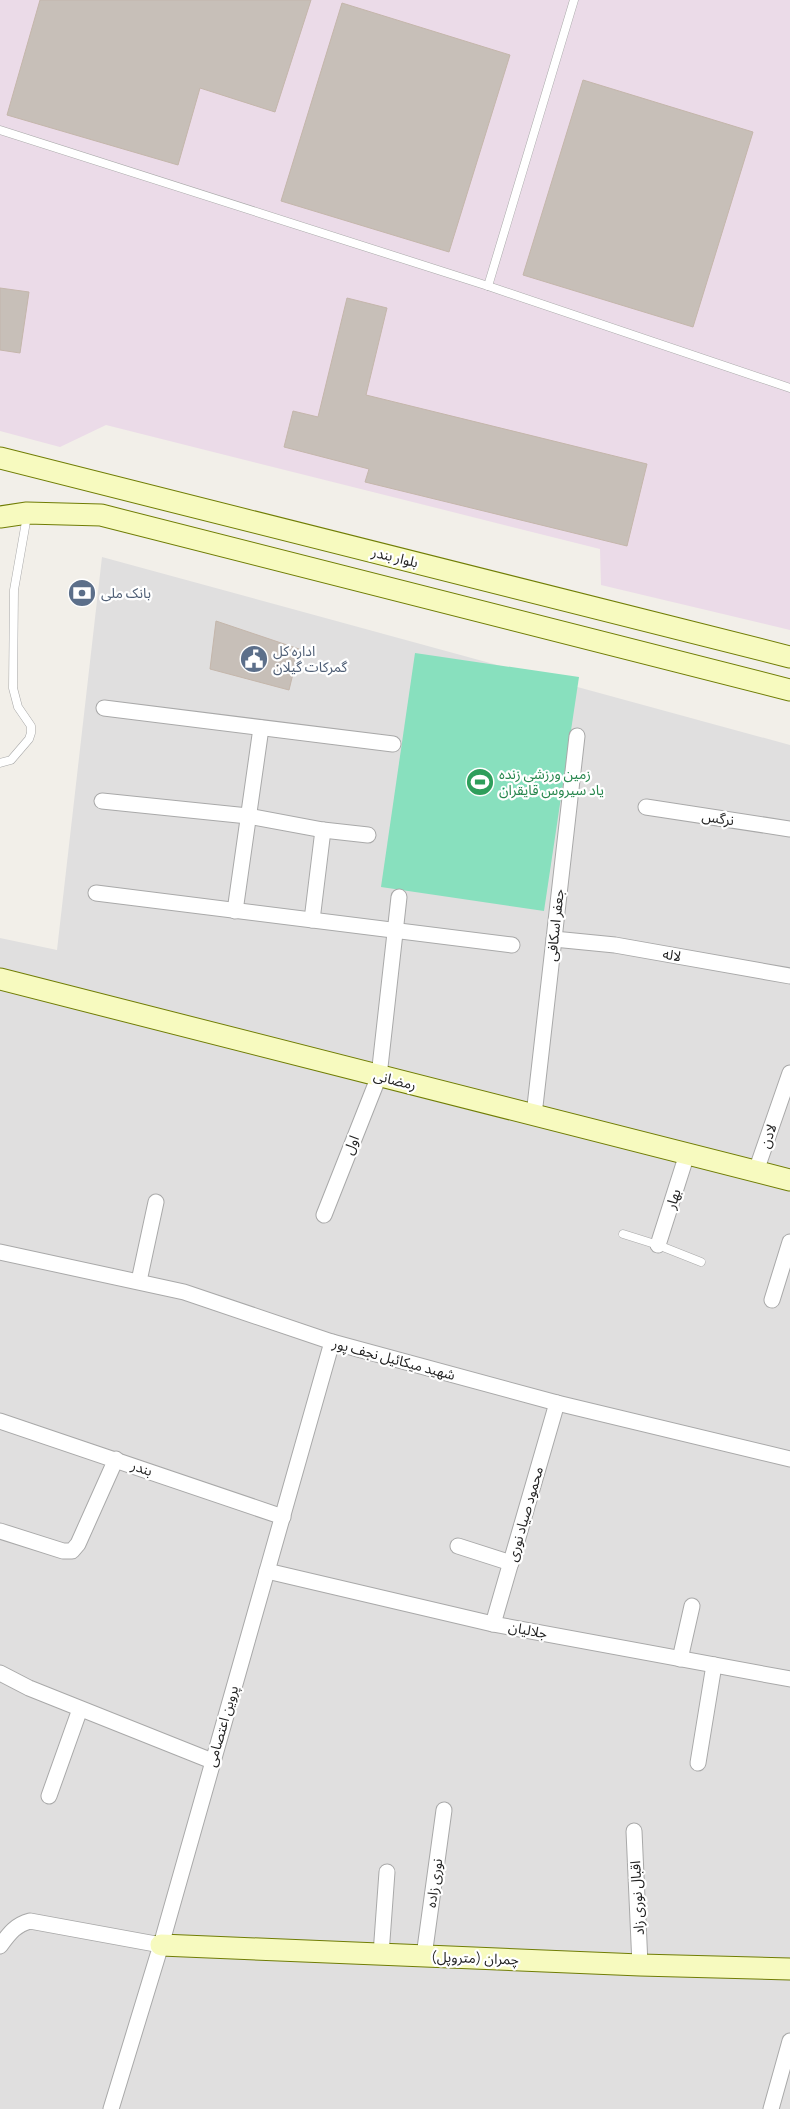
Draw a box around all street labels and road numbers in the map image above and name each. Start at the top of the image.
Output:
street label: بلوار بندر [369,541,420,571]
street label: نرگس [701,806,736,829]
street label: جعفر اسکافی [541,888,568,962]
street label: لاله [661,944,683,965]
street label: رمضانی [372,1065,418,1094]
street label: لادن [755,1121,780,1150]
street label: اول [338,1132,363,1157]
street label: بهار [660,1186,685,1212]
street label: شهید میکائیل نجف پور [330,1333,458,1385]
street label: بندر [128,1455,155,1480]
street label: محمود صیاد نوری [502,1464,547,1564]
street label: جلالیان [507,1616,549,1643]
street label: پروین اعتصامی [201,1683,243,1769]
street label: نوری زاده [421,1857,446,1909]
street label: اقبال نوری زاد [625,1860,648,1936]
street label: چمران (متروپل) [431,1946,519,1970]

